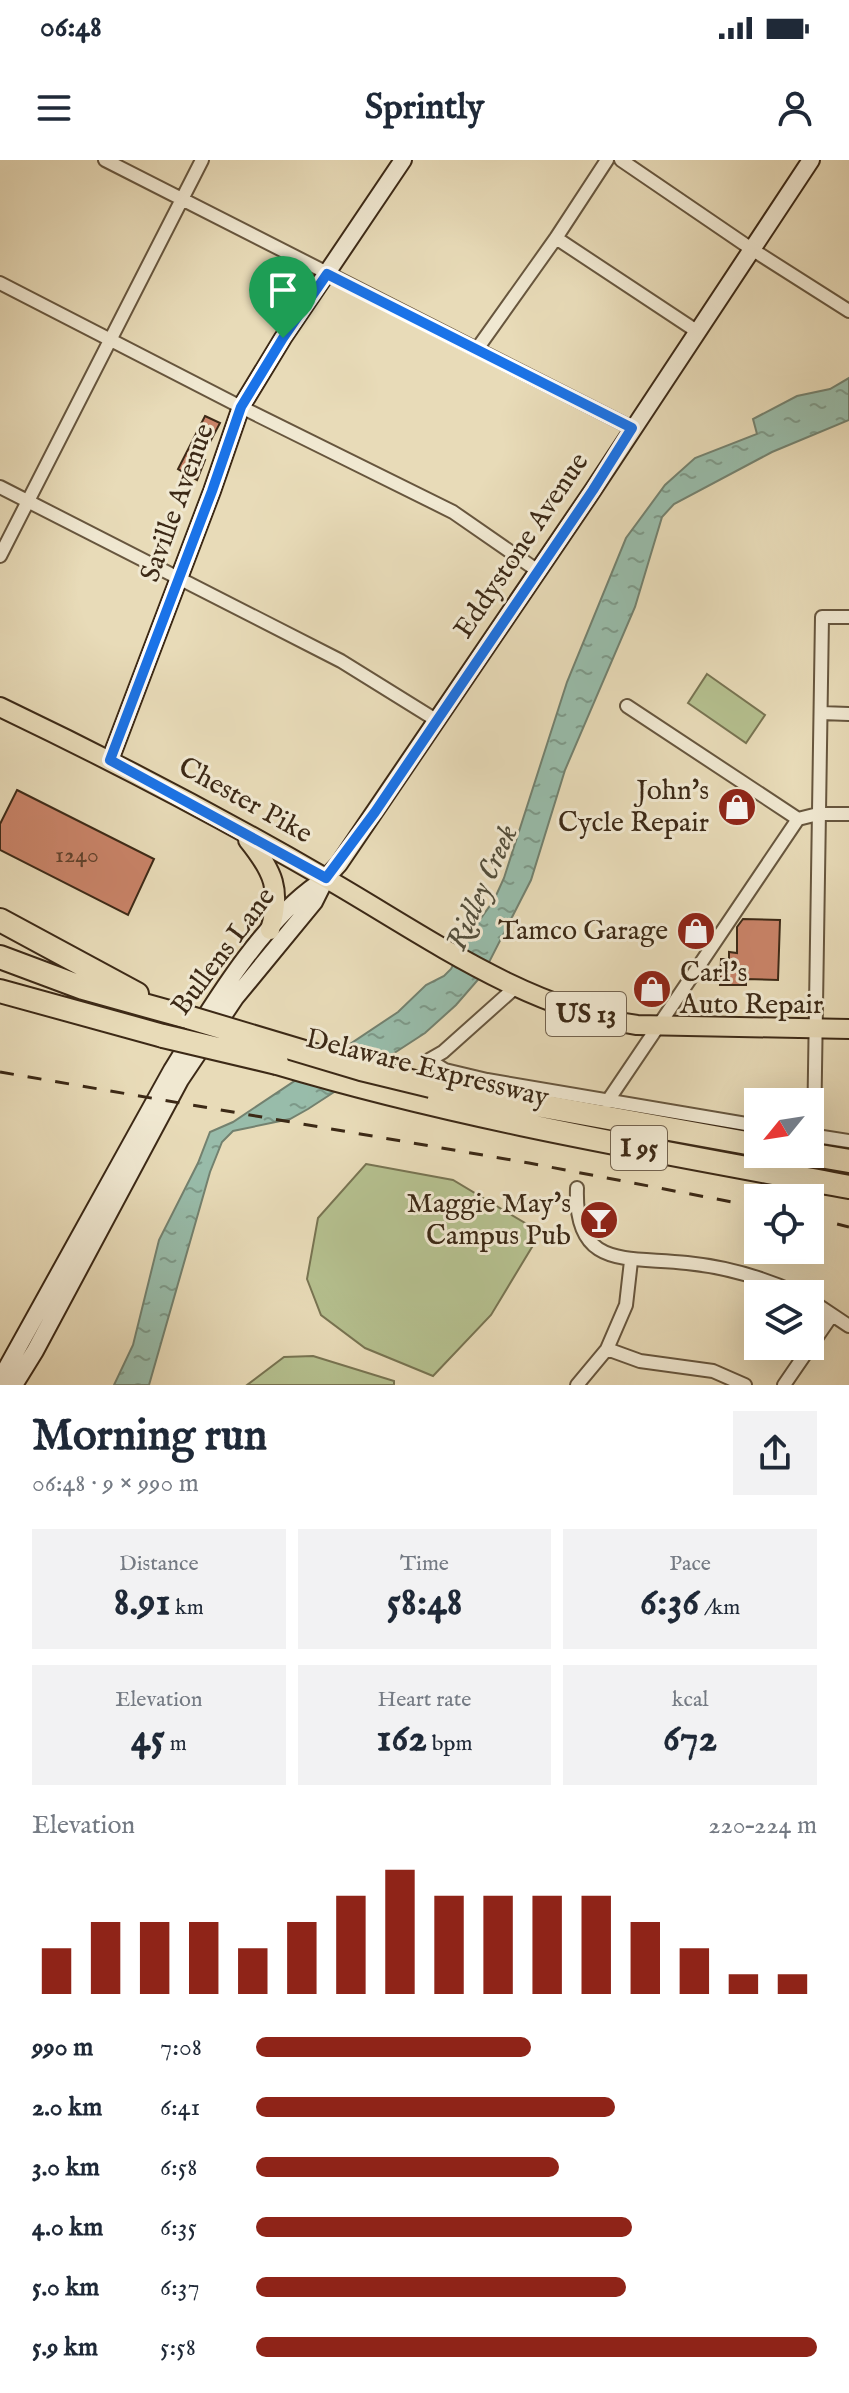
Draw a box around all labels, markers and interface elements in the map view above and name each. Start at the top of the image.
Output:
text: 06:48 [40,9,102,47]
text: Sprintly [365,85,484,131]
icon: menu [32,86,76,130]
icon: person [773,86,817,130]
pin [249,256,317,338]
icon: arrive [261,268,305,312]
street label: Saville Avenue [133,419,223,587]
street label: Eddystone Avenue [447,446,597,646]
street label: Chester Pike [172,750,318,852]
place label: John's Cycle Repair [558,774,709,841]
shop icon: John's Cycle Repair [716,786,758,828]
water label: Ridley Creek [439,819,527,957]
house number: 1240 [55,840,99,871]
street label: Bullens Lane [164,881,284,1023]
shop icon: Tamco Garage [675,910,717,952]
place label: Tamco Garage [498,914,668,949]
place label: Carl's Auto Repair [679,956,823,1023]
shop icon: Carl's Auto Repair [631,968,673,1010]
road number: US 13 [546,992,626,1036]
street label: Delaware Expressway [302,1022,552,1116]
north arrow [744,1088,824,1168]
map controls [744,1088,824,1360]
road number: I 95 [611,1126,667,1170]
button: locate [744,1184,824,1264]
place label: Maggie May's Campus Pub [407,1187,571,1254]
bar icon: Maggie May's Campus Pub [578,1199,620,1241]
button: layers [744,1280,824,1360]
text: Morning run [32,1409,267,1465]
button: share [733,1411,817,1495]
text: 06:48 · 9 × 990 m [32,1467,199,1500]
text: Distance [119,1550,199,1578]
text: Time [400,1550,449,1578]
text: Pace [669,1550,711,1578]
text: 8.91 [114,1578,170,1629]
text: 58:48 [386,1578,463,1629]
text: 6:36 [640,1578,699,1629]
text: km [170,1594,204,1622]
text: /km [699,1594,740,1622]
text: Elevation [115,1686,202,1714]
text: Heart rate [378,1686,471,1714]
text: kcal [672,1686,709,1714]
text: 45 [131,1714,165,1765]
text: 162 [377,1714,427,1765]
text: 672 [663,1714,717,1765]
text: m [165,1730,187,1758]
text: bpm [427,1730,472,1758]
text: Elevation [32,1809,135,1842]
text: 220–224 m [708,1809,817,1842]
text: 990 m [32,2031,93,2064]
text: 7:08 [160,2031,202,2064]
text: 2.0 km [32,2091,102,2124]
text: 6:41 [160,2091,200,2124]
text: 3.0 km [32,2151,100,2184]
text: 6:58 [160,2151,197,2184]
text: 4.0 km [32,2211,103,2244]
text: 6:35 [160,2211,197,2244]
text: 5.0 km [32,2271,99,2304]
text: 6:37 [160,2271,200,2304]
text: 5.9 km [32,2331,98,2364]
text: 5:58 [160,2331,196,2364]

